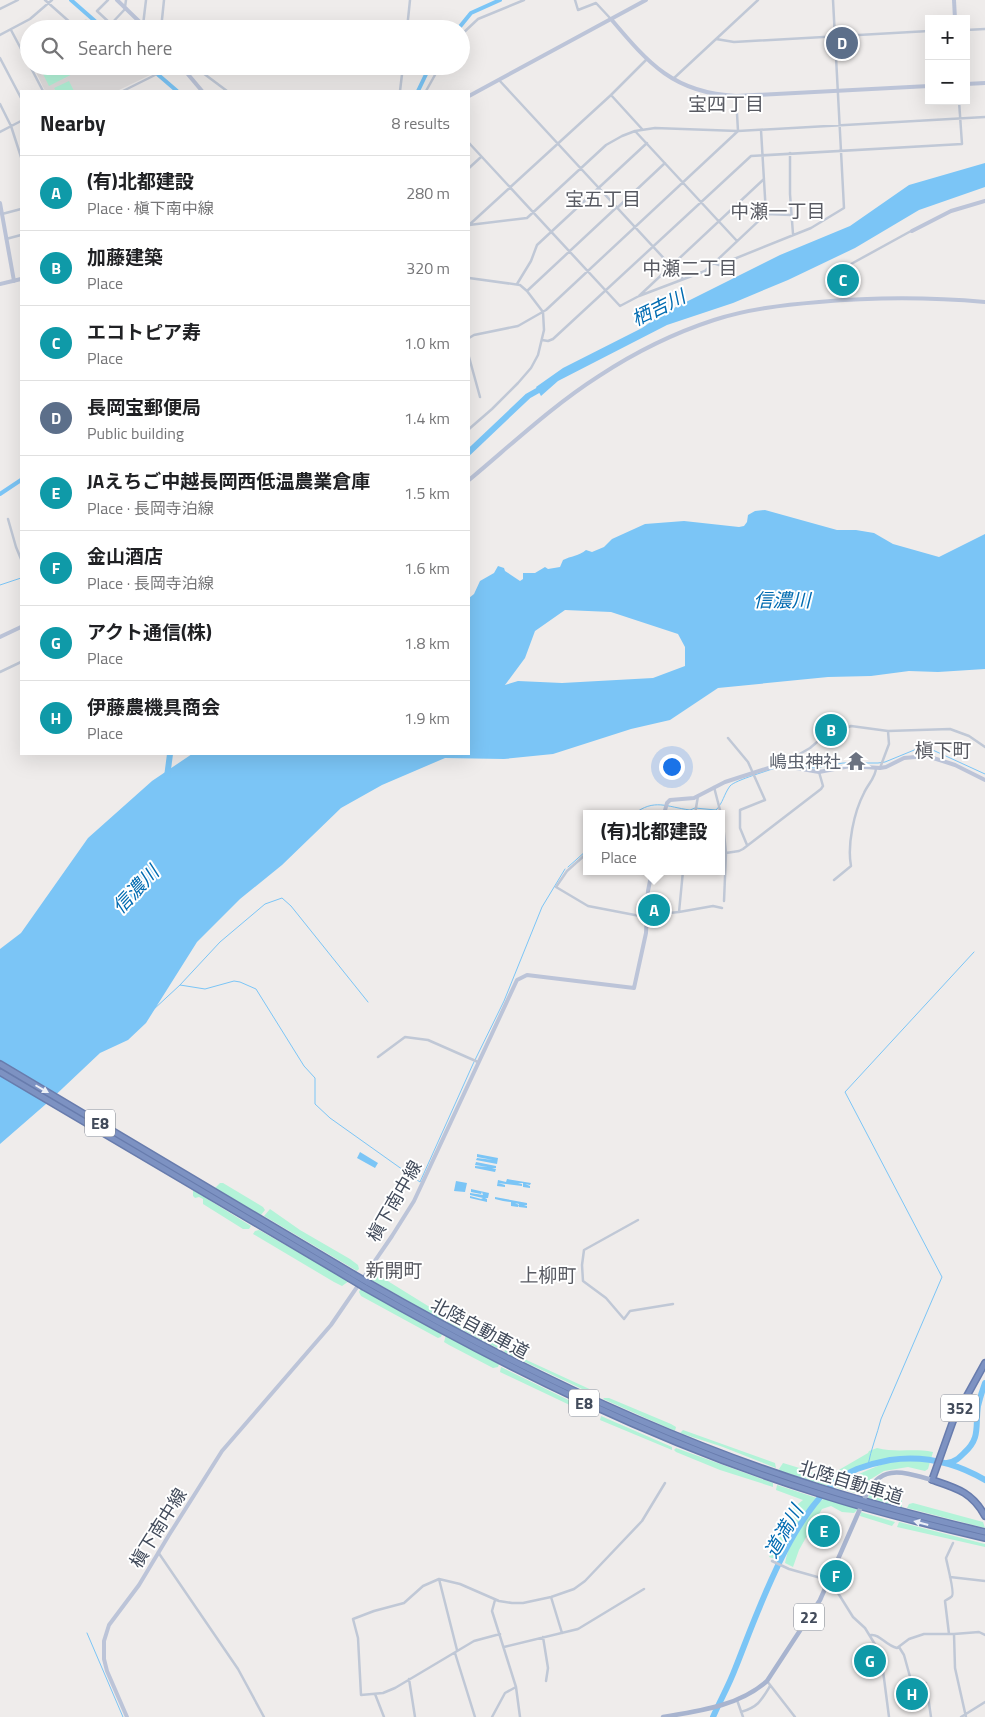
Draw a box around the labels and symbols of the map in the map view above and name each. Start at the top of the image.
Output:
pin: D [826,24,858,62]
district label: 宝四丁目 [688,89,764,118]
district label: 宝五丁目 [565,184,641,213]
district label: 中瀬一丁目 [730,196,826,225]
district label: 中瀬二丁目 [642,253,738,282]
pin: C [827,261,859,299]
water label: 栖吉川 [626,281,692,333]
water label: 信濃川 [753,585,812,614]
pin: B [815,711,847,749]
district label: 槇下町 [914,735,972,764]
place label: 嶋虫神社 [769,748,841,775]
temple icon: 嶋虫神社 [845,750,867,772]
your location [659,754,685,780]
water label: 信濃川 [105,857,166,920]
pin: A [638,891,670,929]
one-way arrow [35,1085,48,1094]
road number: E8 [85,1110,115,1136]
street label: 槇下南中線 [360,1155,428,1247]
district label: 新開町 [365,1255,423,1284]
district label: 上柳町 [519,1260,577,1289]
street label: 北陸自動車道 [426,1291,534,1365]
road number: E8 [569,1390,599,1416]
road number: 352 [941,1395,979,1422]
street label: 北陸自動車道 [795,1453,907,1511]
street label: 槇下南中線 [123,1483,193,1573]
water label: 道満川 [756,1497,811,1563]
pin: E [808,1512,840,1550]
one-way arrow [913,1519,928,1527]
pin: F [820,1557,852,1595]
road number: 22 [794,1604,824,1630]
pin: G [854,1642,886,1680]
pin: H [896,1675,928,1713]

